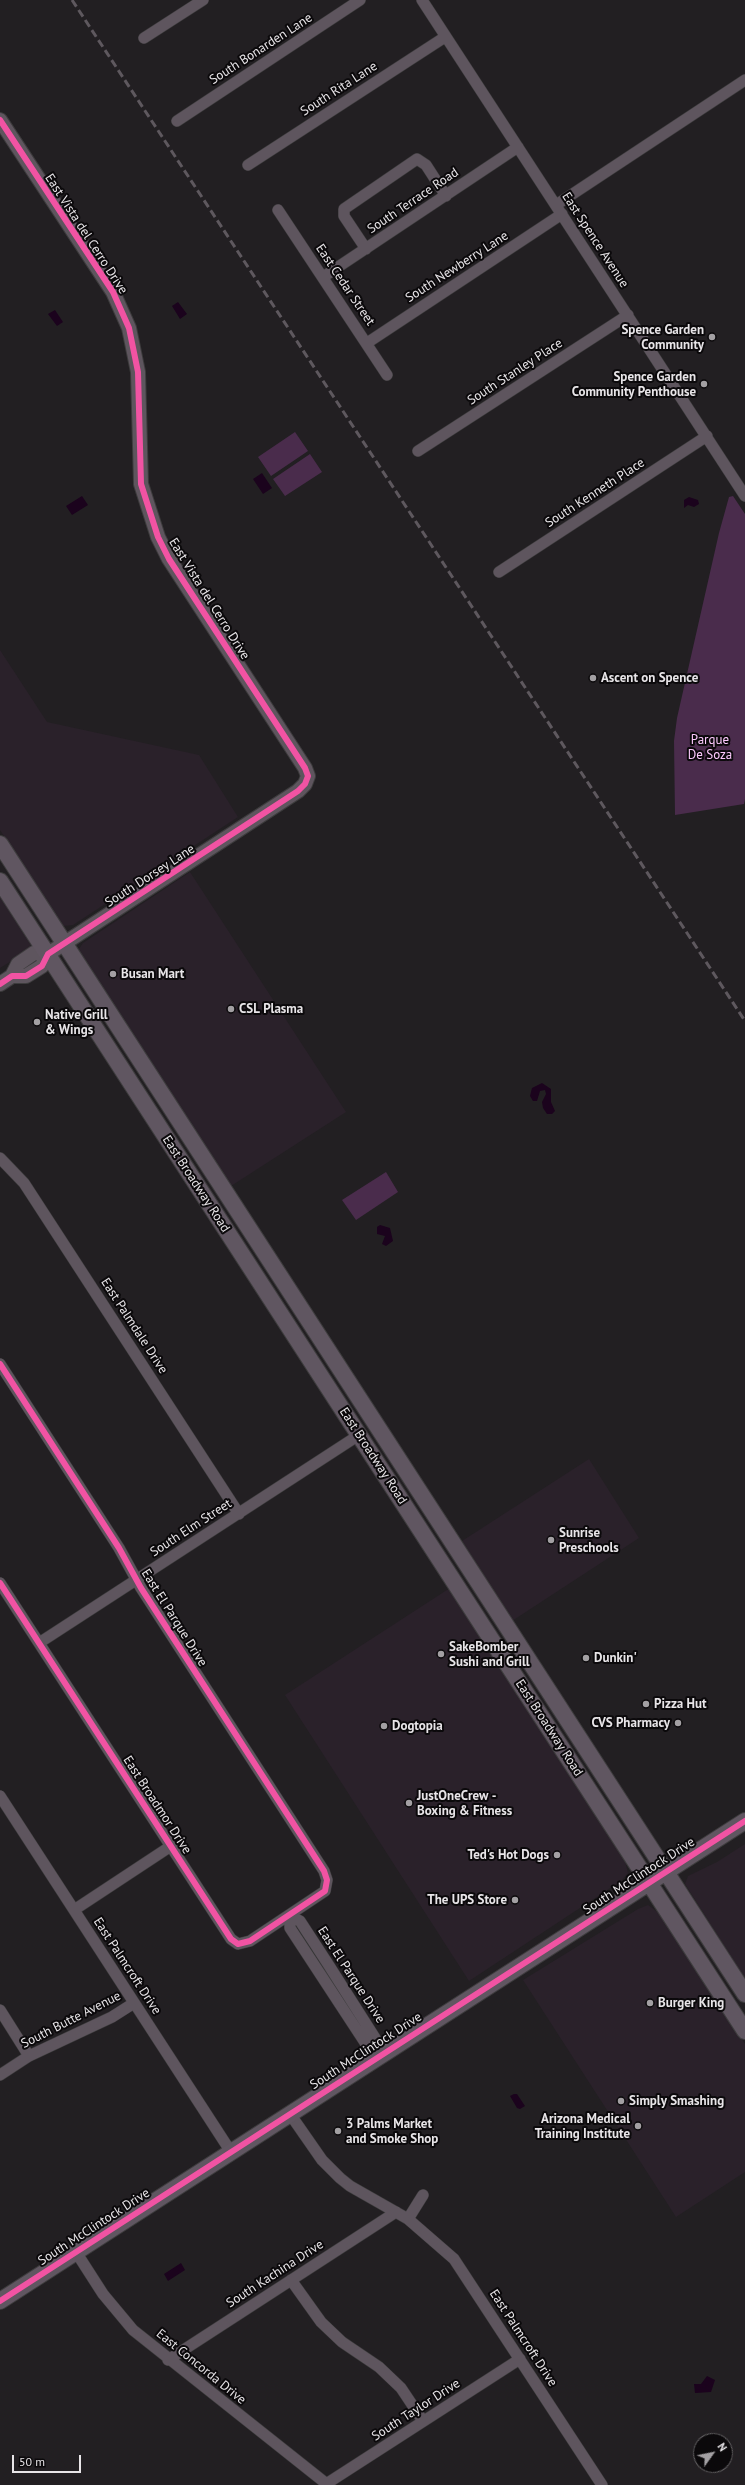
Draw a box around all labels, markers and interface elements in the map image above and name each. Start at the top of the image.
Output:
street label: South Bonarden Lane [207,10,315,88]
street label: South Rita Lane [298,58,380,120]
street label: South Terrace Road [365,165,461,237]
street label: East Vista del Cerro Drive [41,171,131,297]
street label: East Spence Avenue [558,189,632,291]
street label: South Newberry Lane [403,228,511,306]
street label: East Cedar Street [312,241,378,329]
place label: Spence Garden Community [621,322,704,353]
marker: Spence Garden Community [707,332,717,342]
street label: South Stanley Place [465,335,565,409]
place label: Spence Garden Community Penthouse [572,369,696,400]
marker: Spence Garden Community Penthouse [699,379,709,389]
street label: South Kenneth Place [542,455,648,531]
street label: East Vista del Cerro Drive [165,535,253,663]
place label: Ascent on Spence [601,670,698,686]
marker: Ascent on Spence [588,673,598,683]
park label: Parque De Soza [688,732,732,763]
street label: South Dorsey Lane [102,841,198,911]
place label: Busan Mart [121,966,184,982]
marker: Busan Mart [108,969,118,979]
place label: CSL Plasma [239,1001,303,1017]
marker: CSL Plasma [226,1004,236,1014]
place label: Native Grill & Wings [45,1007,108,1038]
marker: Native Grill & Wings [32,1017,42,1027]
street label: East Broadway Road [159,1133,233,1235]
street label: East Palmdale Drive [97,1275,171,1377]
street label: East Broadway Road [336,1405,410,1507]
street label: South Elm Street [147,1496,235,1560]
place label: Sunrise Preschools [559,1525,619,1556]
marker: Sunrise Preschools [546,1535,556,1545]
street label: East El Parque Drive [138,1566,210,1670]
place label: SakeBomber Sushi and Grill [449,1639,530,1670]
marker: SakeBomber Sushi and Grill [436,1649,446,1659]
place label: Dunkin' [594,1650,637,1666]
marker: Dunkin' [581,1653,591,1663]
street label: East Broadway Road [512,1677,586,1779]
place label: Pizza Hut [654,1696,707,1712]
marker: Pizza Hut [641,1699,651,1709]
place label: CVS Pharmacy [592,1715,670,1731]
place label: Dogtopia [392,1718,443,1734]
marker: CVS Pharmacy [673,1718,683,1728]
marker: Dogtopia [379,1721,389,1731]
street label: East Broadmor Drive [119,1753,195,1857]
place label: JustOneCrew - Boxing & Fitness [417,1788,512,1819]
marker: JustOneCrew - Boxing & Fitness [404,1798,414,1808]
street label: South McClintock Drive [580,1834,698,1918]
place label: Ted's Hot Dogs [467,1847,549,1863]
marker: Ted's Hot Dogs [552,1850,562,1860]
place label: The UPS Store [427,1892,507,1908]
marker: The UPS Store [510,1895,520,1905]
street label: East Palmcroft Drive [90,1915,164,2017]
street label: East El Parque Drive [314,1924,388,2026]
street label: South Butte Avenue [19,1988,123,2052]
place label: Burger King [658,1995,724,2011]
marker: Burger King [645,1998,655,2008]
street label: South McClintock Drive [307,2009,425,2093]
place label: Simply Smashing [629,2093,724,2109]
marker: Simply Smashing [616,2096,626,2106]
place label: Arizona Medical Training Institute [535,2111,630,2142]
place label: 3 Palms Market and Smoke Shop [346,2116,438,2147]
marker: Arizona Medical Training Institute [633,2121,643,2131]
marker: 3 Palms Market and Smoke Shop [333,2126,343,2136]
street label: South McClintock Drive [35,2185,153,2269]
street label: South Kachina Drive [224,2237,326,2311]
street label: East Palmcroft Drive [486,2287,560,2389]
street label: East Concorda Drive [153,2326,249,2408]
street label: South Taylor Drive [369,2376,463,2444]
north arrow [693,2433,733,2473]
text: N [714,2440,730,2454]
scale bar [14,2447,83,2473]
text: 50 m [19,2454,45,2469]

